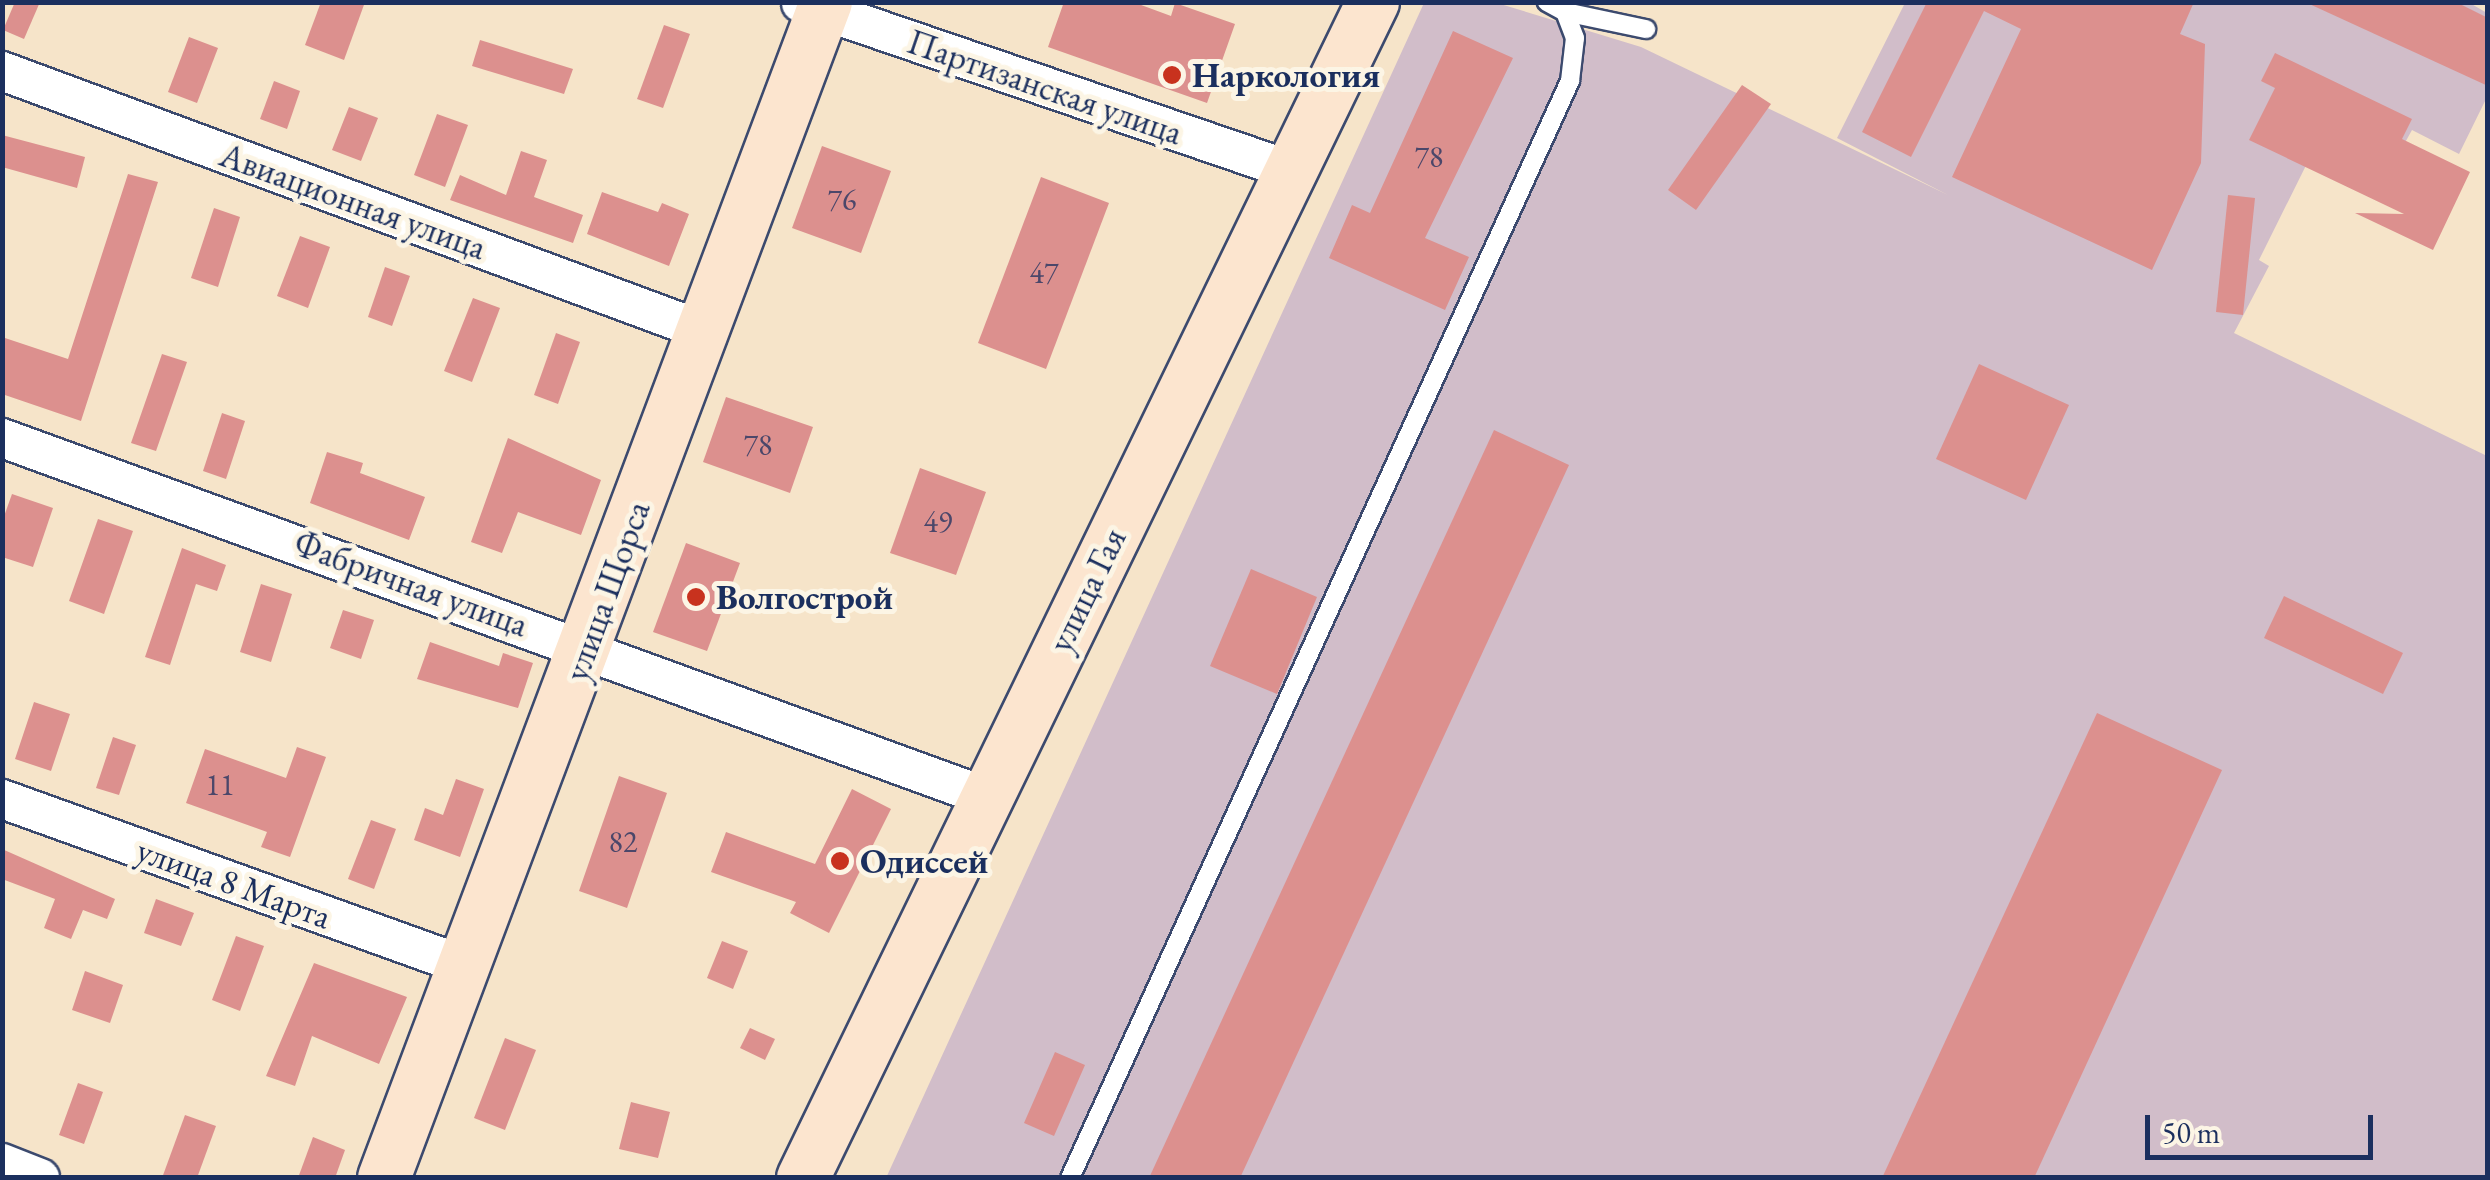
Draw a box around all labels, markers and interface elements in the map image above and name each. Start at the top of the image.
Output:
street label: Партизанская улица [902,20,1188,154]
place label: Наркология [1192,54,1380,96]
marker: Наркология [1161,64,1183,86]
street label: Авиационная улица [214,133,492,269]
house number: 78 [1415,139,1443,175]
house number: 76 [828,182,856,218]
house number: 47 [1030,255,1058,291]
house number: 78 [744,427,772,463]
street label: улица Щорса [555,495,659,687]
house number: 49 [924,504,952,540]
street label: улица Гая [1039,521,1135,659]
street label: Фабричная улица [288,522,534,646]
place label: Волгострой [716,576,893,618]
marker: Волгострой [685,586,707,608]
house number: 11 [206,767,234,803]
house number: 82 [609,824,637,860]
street label: улица 8 Марта [131,828,337,938]
place label: Одиссей [860,840,988,882]
marker: Одиссей [829,850,851,872]
scale bar [2150,1095,2378,1157]
text: 50 m [2162,1113,2220,1152]

